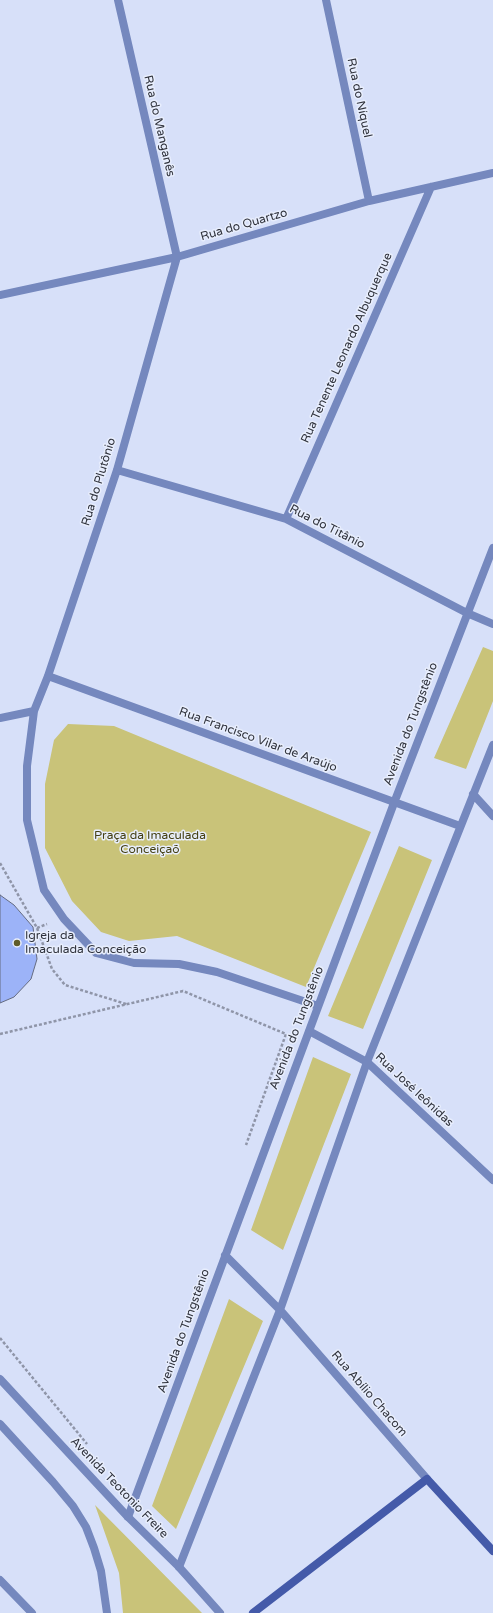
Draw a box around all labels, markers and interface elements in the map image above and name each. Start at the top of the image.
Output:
street label: Rua do Níquel [344,57,374,139]
street label: Rua do Manganês [140,74,178,178]
street label: Rua do Quartzo [199,206,289,244]
street label: Rua Tenente Leonardo Albuquerque [298,251,396,445]
street label: Rua do Plutônio [79,436,119,528]
street label: Rua do Titânio [287,502,367,552]
street label: Avenida do Tungstênio [381,660,441,788]
street label: Rua Francisco Vilar de Araújo [177,705,339,775]
park label: Praça da Imaculada Conceiçaõ [94,829,206,857]
place label: Igreja da Imaculada Conceição [25,929,146,957]
marker: Igreja da Imaculada Conceição [12,938,22,948]
street label: Avenida do Tungstênio [267,964,327,1092]
street label: Rua José leônidas [372,1050,456,1130]
street label: Avenida do Tungstênio [155,1267,213,1395]
street label: Rua Abílio Chacom [328,1348,410,1440]
street label: Avenida Teotonio Freire [67,1435,171,1541]

